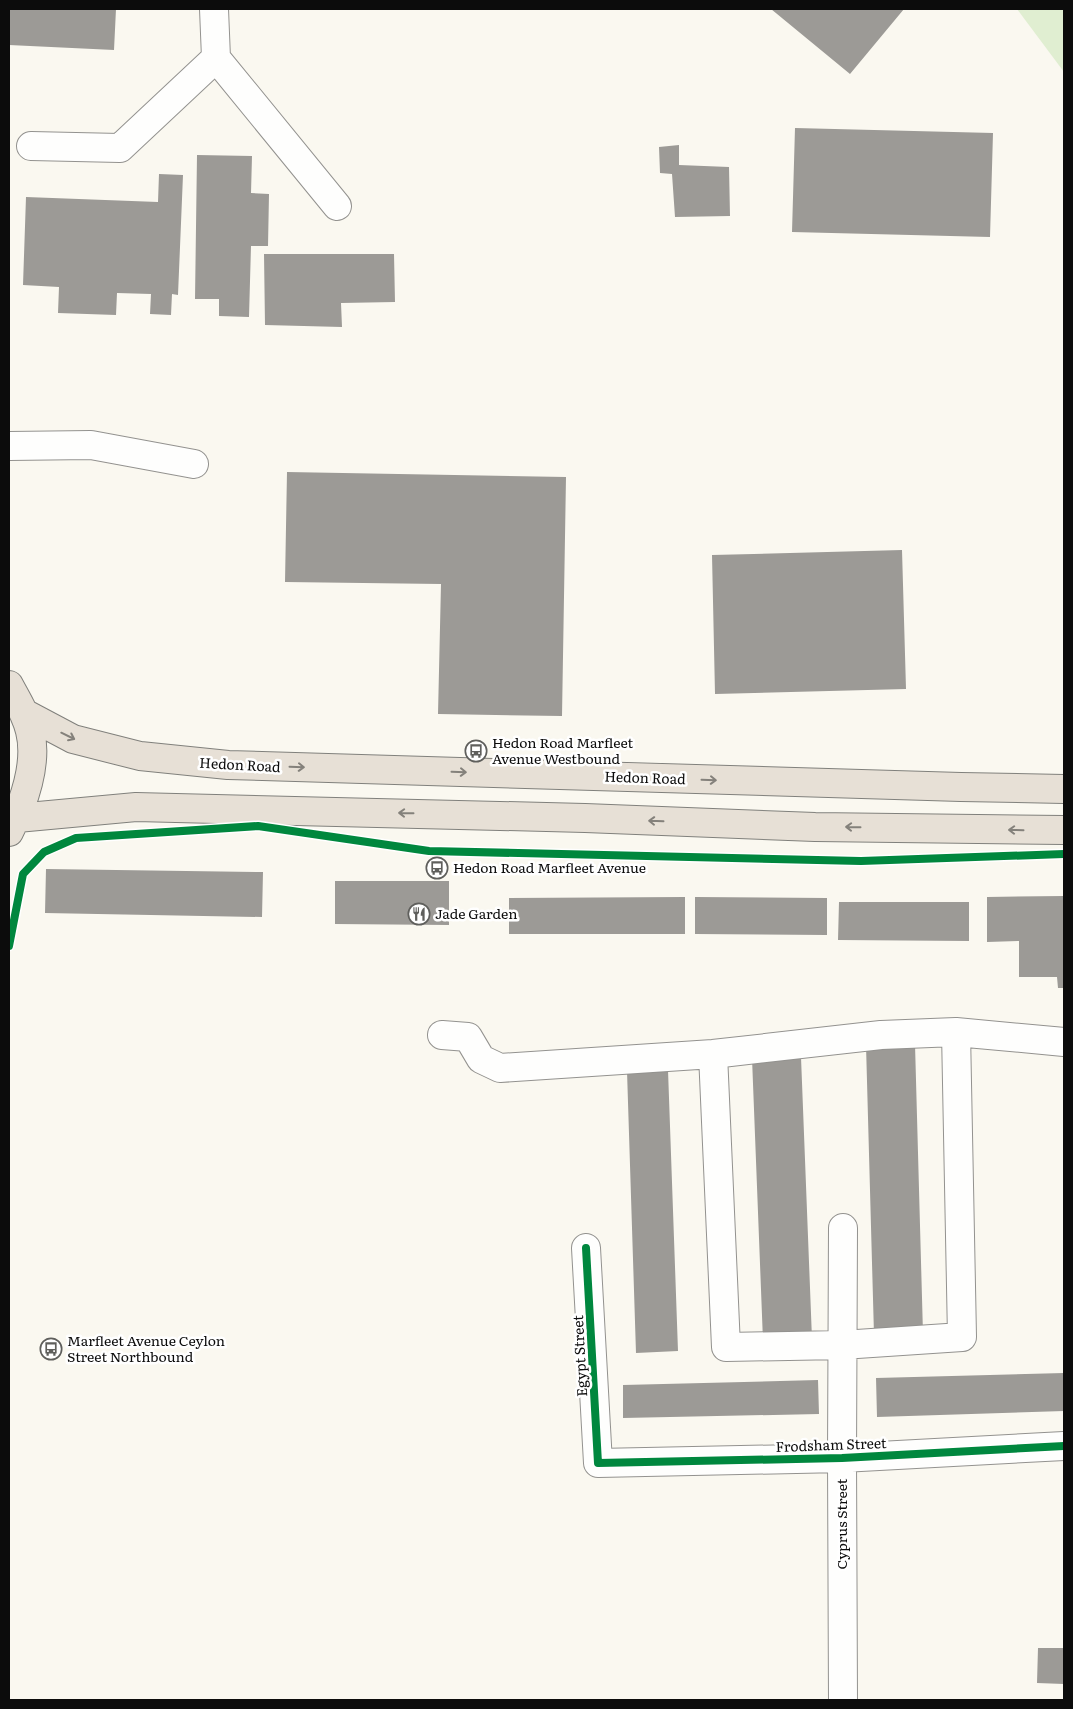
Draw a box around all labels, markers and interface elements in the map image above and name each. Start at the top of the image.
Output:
one-way arrow [60,732,75,741]
place label: Hedon Road Marfleet Avenue Westbound [492,732,633,768]
bus stop icon: Hedon Road Marfleet Avenue Westbound [464,739,488,763]
street label: Hedon Road [199,752,282,776]
one-way arrow [288,763,304,772]
street label: Hedon Road [604,766,686,788]
one-way arrow [451,768,467,777]
one-way arrow [700,775,717,785]
one-way arrow [398,809,414,818]
one-way arrow [648,816,664,825]
one-way arrow [845,822,862,832]
one-way arrow [1008,825,1024,834]
bus stop icon: Hedon Road Marfleet Avenue [425,856,449,880]
place label: Hedon Road Marfleet Avenue [453,857,646,877]
restaurant icon: Jade Garden [407,902,431,926]
place label: Jade Garden [435,903,517,923]
street label: Egypt Street [567,1314,591,1397]
place label: Marfleet Avenue Ceylon Street Northbound [67,1330,225,1366]
bus stop icon: Marfleet Avenue Ceylon Street Northbound [39,1337,63,1361]
street label: Frodsham Street [775,1432,887,1456]
street label: Cyprus Street [831,1478,851,1569]

